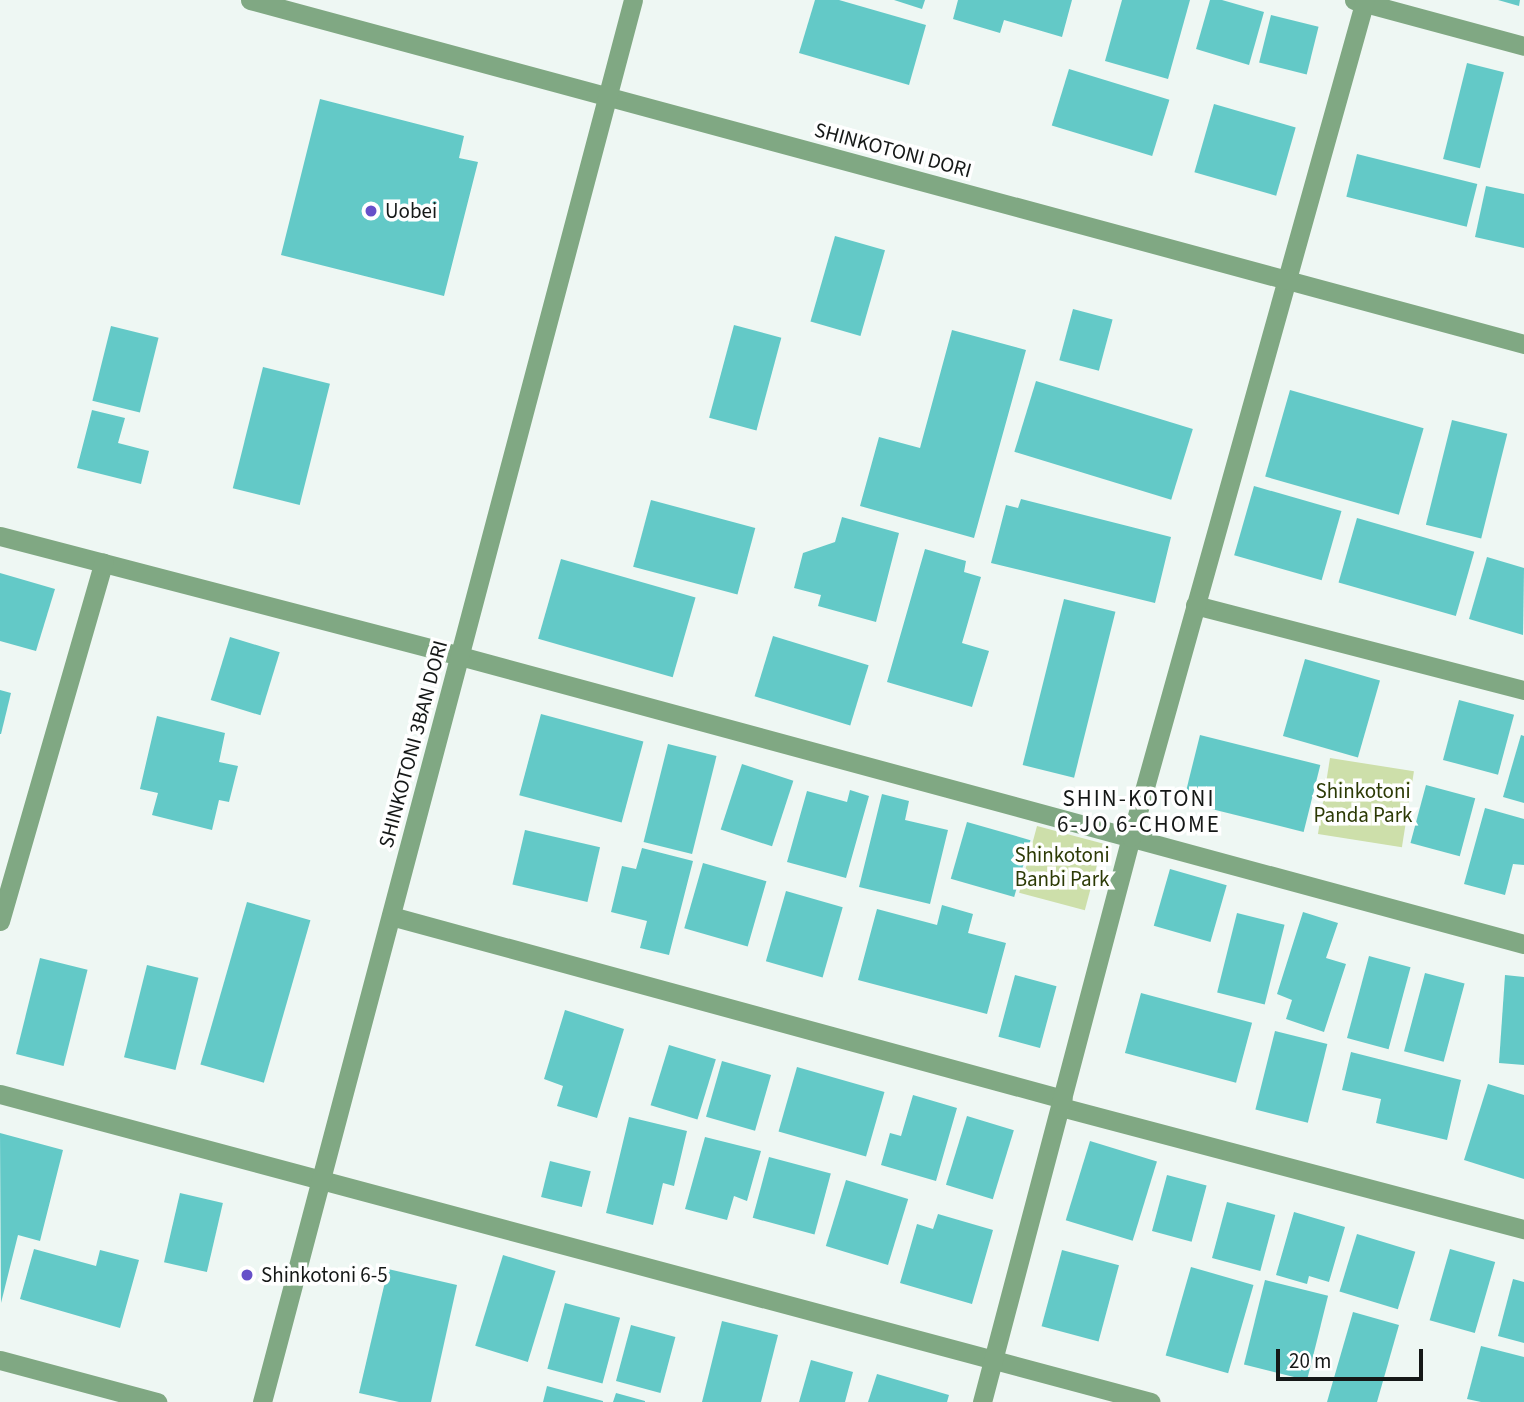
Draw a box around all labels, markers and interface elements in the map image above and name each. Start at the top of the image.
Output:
street label: SHINKOTONI DORI [812,117,974,183]
place label: Uobei [385,198,437,224]
marker: Uobei [363,203,379,219]
street label: SHINKOTONI 3BAN DORI [373,638,453,850]
park label: Shinkotoni Panda Park [1314,778,1412,828]
district label: SHIN-KOTONI 6-JO 6-CHOME [1059,785,1219,839]
park label: Shinkotoni Banbi Park [1014,842,1110,892]
place label: Shinkotoni 6-5 [261,1262,388,1288]
marker: Shinkotoni 6-5 [239,1267,255,1283]
scale bar [1279,1336,1426,1380]
text: 20 m [1289,1346,1331,1376]

